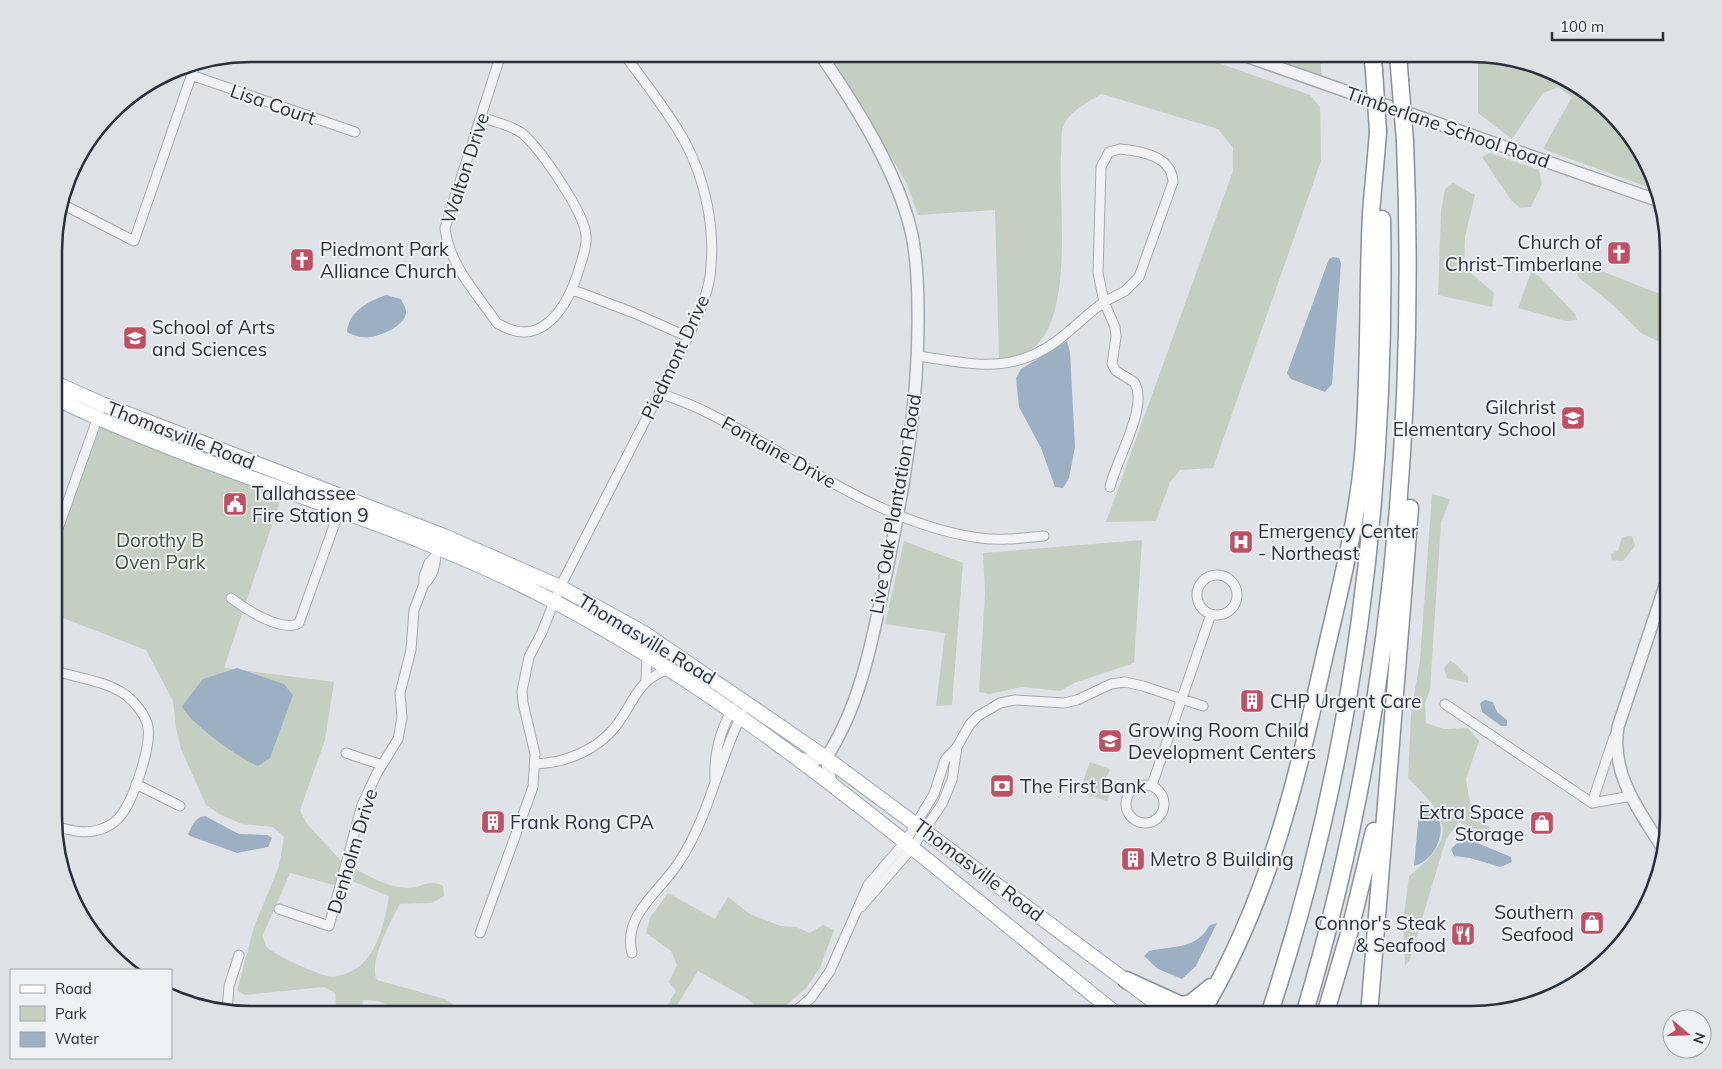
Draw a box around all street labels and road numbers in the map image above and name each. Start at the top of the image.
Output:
street label: Lisa Court [227,78,319,130]
street label: Timberlane School Road [1343,81,1553,173]
street label: Walton Drive [436,109,494,227]
street label: Piedmont Drive [636,291,714,423]
street label: Live Oak Plantation Road [864,392,926,616]
street label: Thomasville Road [104,396,258,474]
street label: Fontaine Drive [718,411,840,493]
street label: Thomasville Road [574,588,720,690]
street label: Denholm Drive [322,785,382,917]
street label: Thomasville Road [909,813,1049,927]

